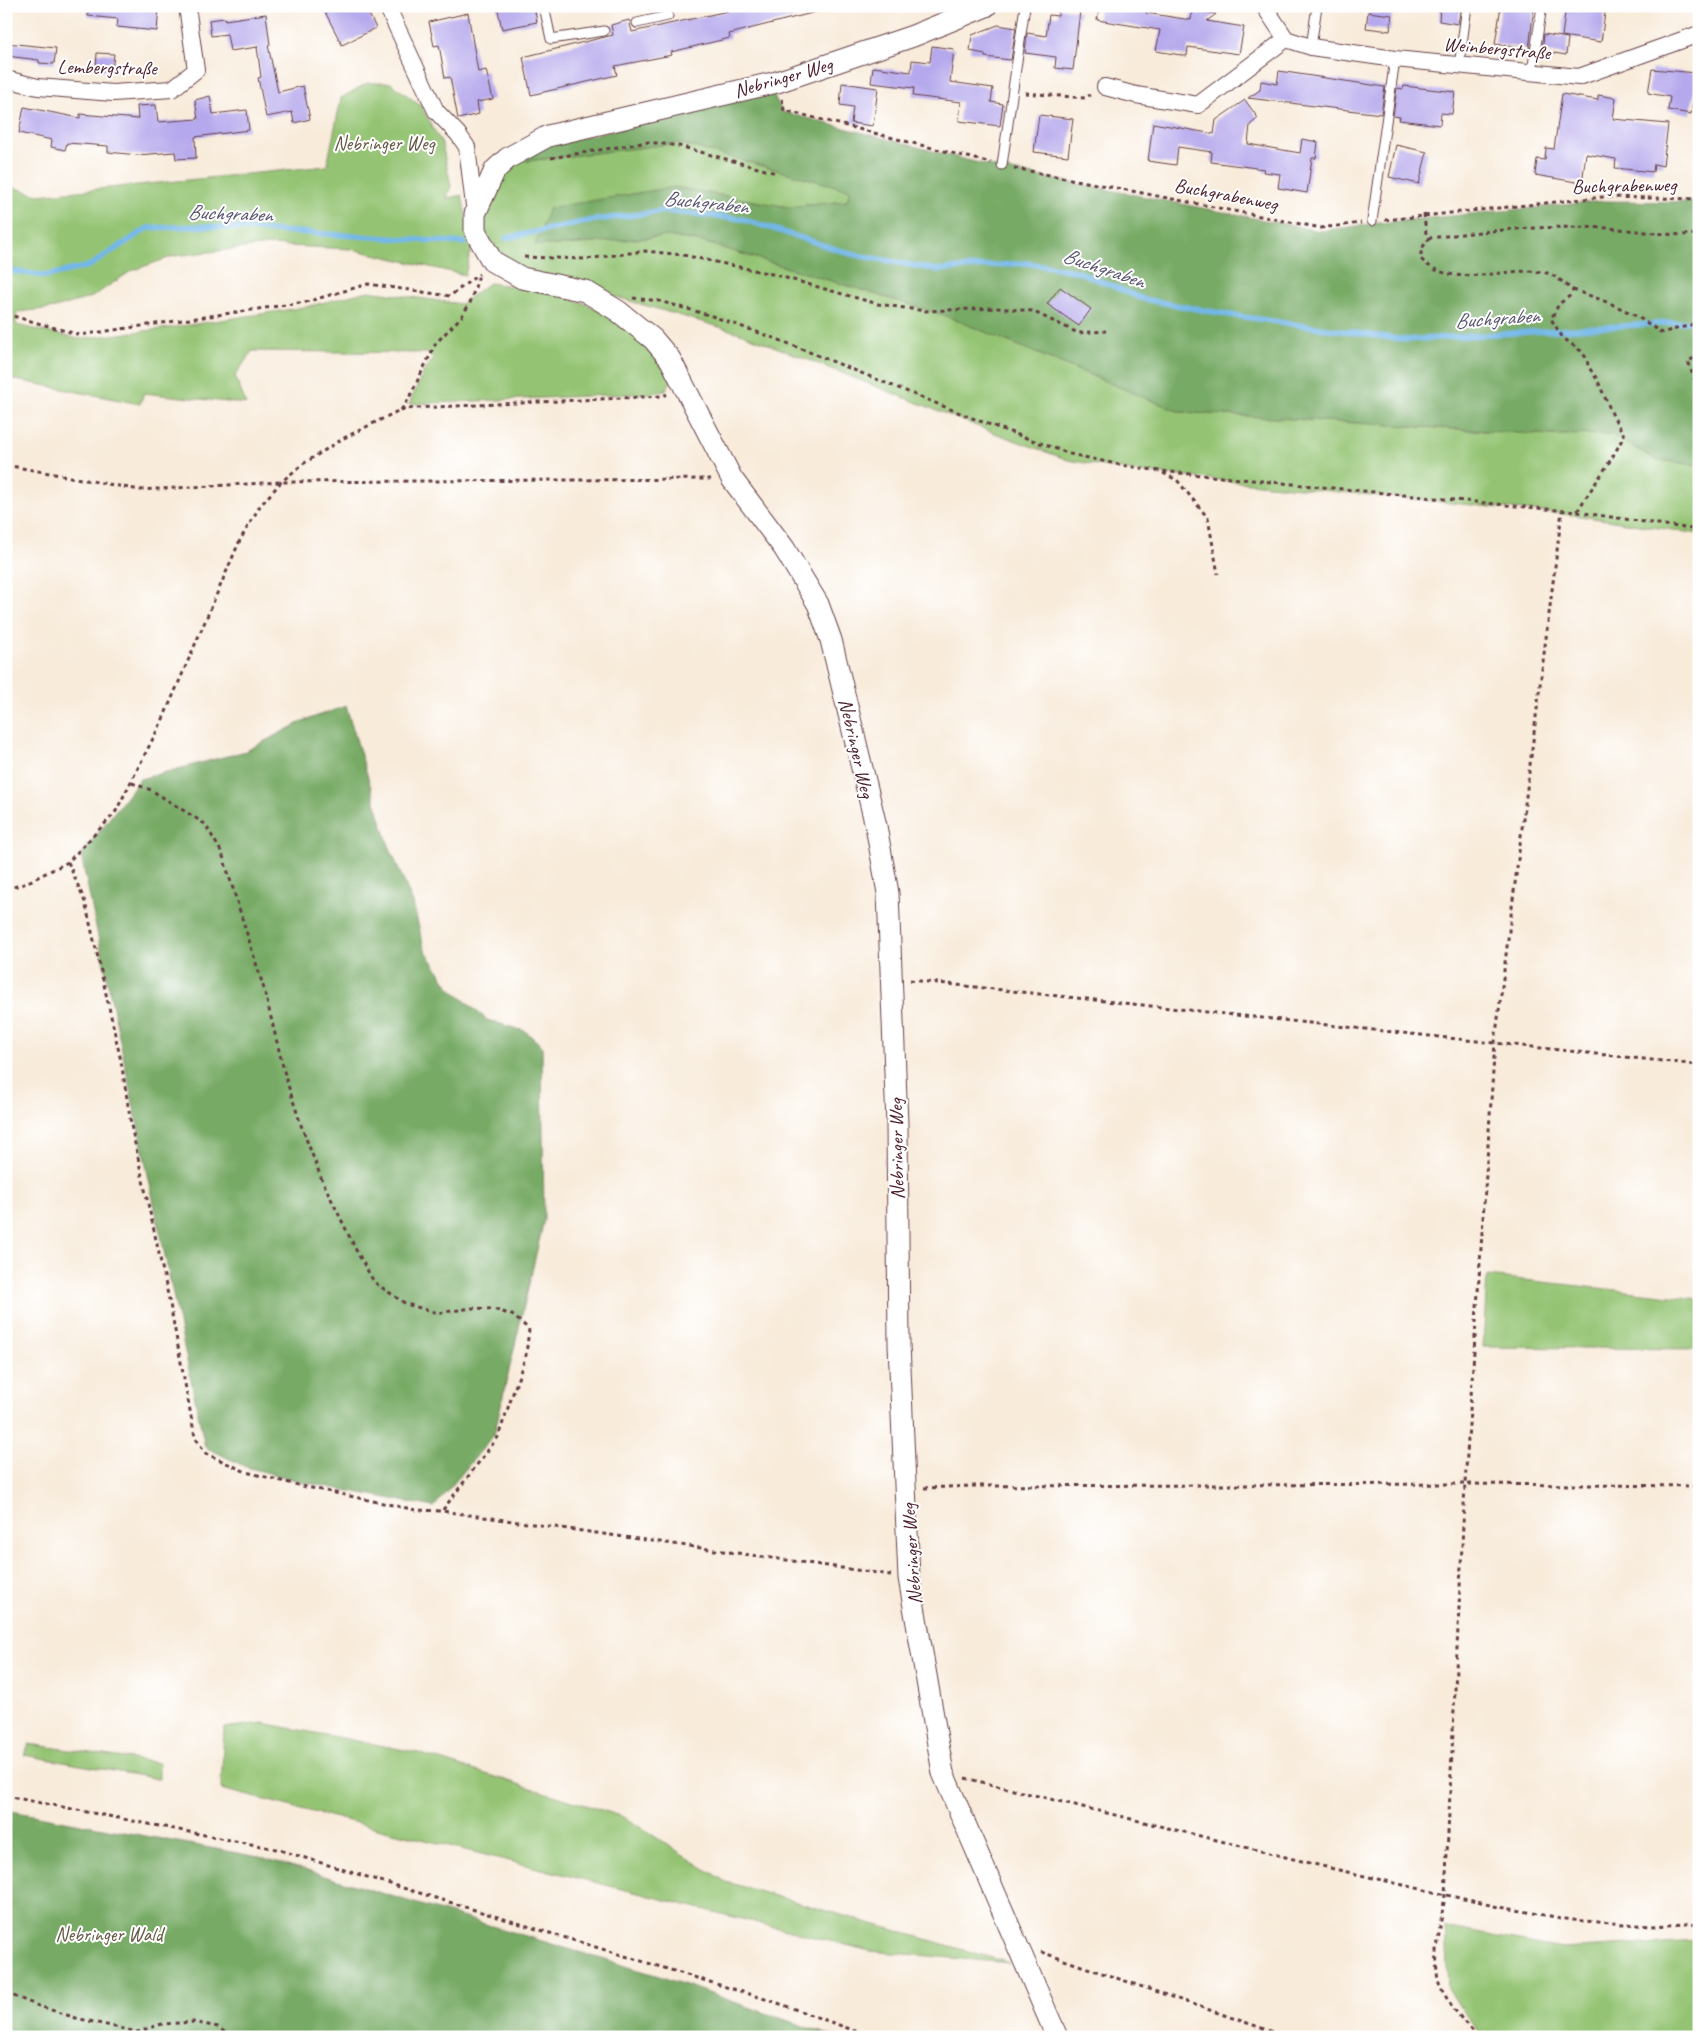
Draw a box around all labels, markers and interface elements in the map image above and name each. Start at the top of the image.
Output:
street label: Weinbergstraße [1443,31,1553,66]
street label: Nebringer Weg [731,51,837,103]
street label: Lembergstraße [57,54,158,81]
park label: Nebringer Weg [333,131,436,156]
street label: Buchgrabenweg [1172,172,1281,217]
street label: Buchgrabenweg [1572,172,1678,199]
water label: Buchgraben [663,185,752,220]
water label: Buchgraben [187,199,275,228]
water label: Buchgraben [1060,242,1151,295]
water label: Buchgraben [1454,302,1543,334]
street label: Nebringer Weg [833,696,880,802]
street label: Nebringer Weg [883,1096,910,1200]
street label: Nebringer Weg [895,1501,927,1605]
park label: Nebringer Wald [55,1922,166,1947]

